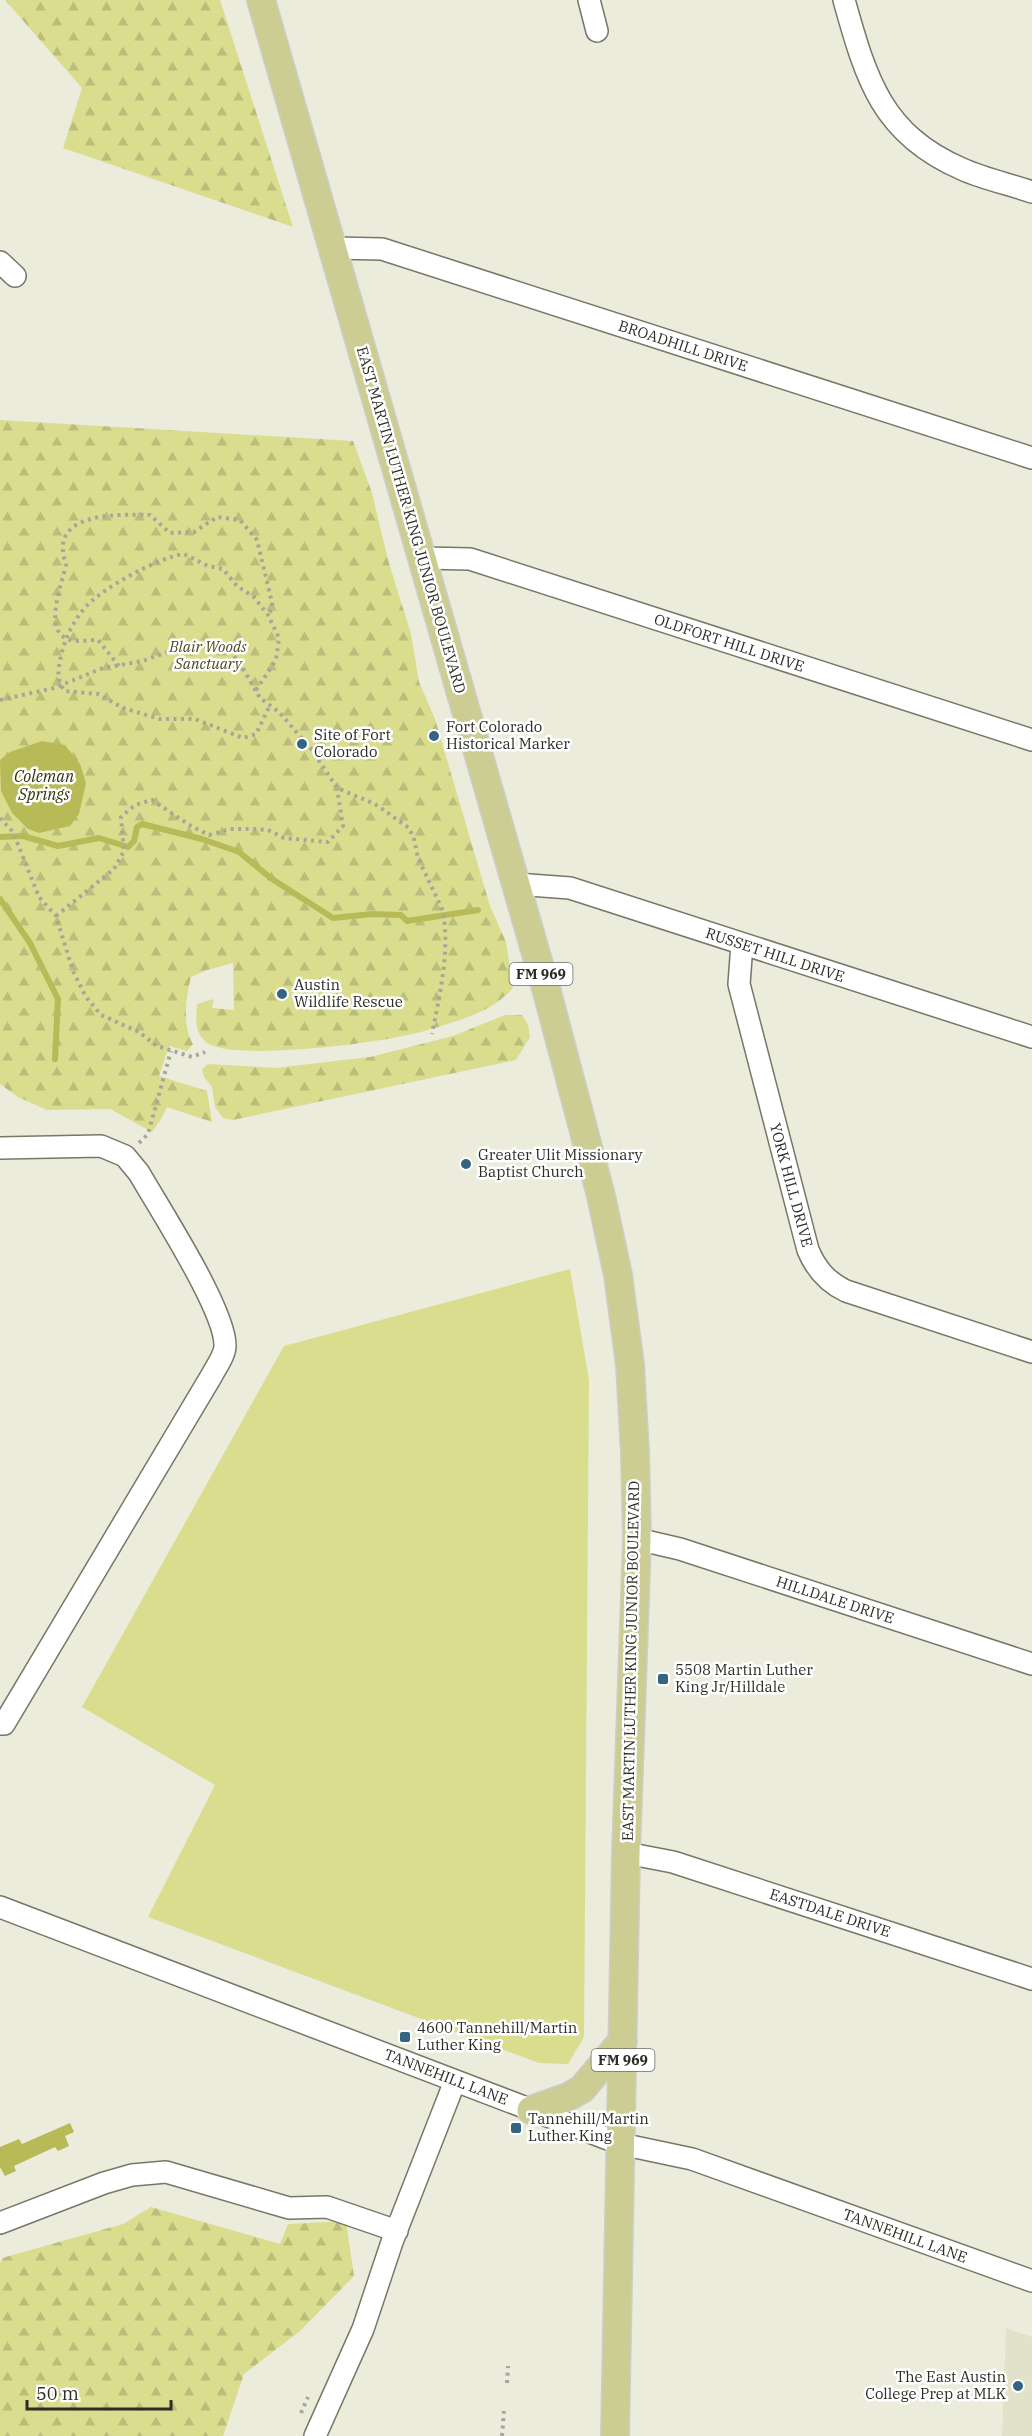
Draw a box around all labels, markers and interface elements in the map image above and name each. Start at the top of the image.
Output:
street label: BROADHILL DRIVE [616,316,750,375]
street label: EAST MARTIN LUTHER KING JUNIOR BOULEVARD [353,344,470,696]
street label: OLDFORT HILL DRIVE [652,609,807,676]
park label: Blair Woods Sanctuary [168,637,247,673]
place label: Fort Colorado Historical Marker [446,717,570,753]
place label: Site of Fort Colorado [314,725,391,761]
marker: Fort Colorado Historical Marker [427,729,441,743]
marker: Site of Fort Colorado [295,737,309,751]
water label: Coleman Springs [14,766,74,804]
street label: RUSSET HILL DRIVE [703,923,847,986]
road number: FM 969 [510,963,572,985]
place label: Austin Wildlife Rescue [294,975,403,1011]
marker: Austin Wildlife Rescue [275,987,289,1001]
street label: YORK HILL DRIVE [766,1121,817,1249]
place label: Greater Ulit Missionary Baptist Church [478,1145,643,1181]
marker: Greater Ulit Missionary Baptist Church [459,1157,473,1171]
street label: EAST MARTIN LUTHER KING JUNIOR BOULEVARD [618,1481,643,1841]
street label: HILLDALE DRIVE [774,1572,896,1628]
place label: 5508 Martin Luther King Jr/Hilldale [675,1660,813,1696]
marker: 5508 Martin Luther King Jr/Hilldale [656,1672,670,1686]
street label: EASTDALE DRIVE [767,1884,893,1941]
place label: 4600 Tannehill/Martin Luther King [417,2018,578,2054]
marker: 4600 Tannehill/Martin Luther King [398,2030,412,2044]
street label: TANNEHILL LANE [382,2044,511,2109]
road number: FM 969 [592,2049,654,2071]
place label: Tannehill/Martin Luther King [528,2109,649,2145]
marker: Tannehill/Martin Luther King [509,2121,523,2135]
street label: TANNEHILL LANE [840,2204,970,2267]
place label: The East Austin College Prep at MLK [865,2367,1006,2403]
scale bar [27,2373,171,2411]
marker: The East Austin College Prep at MLK [1011,2379,1025,2393]
text: 50 m [36,2382,79,2405]

